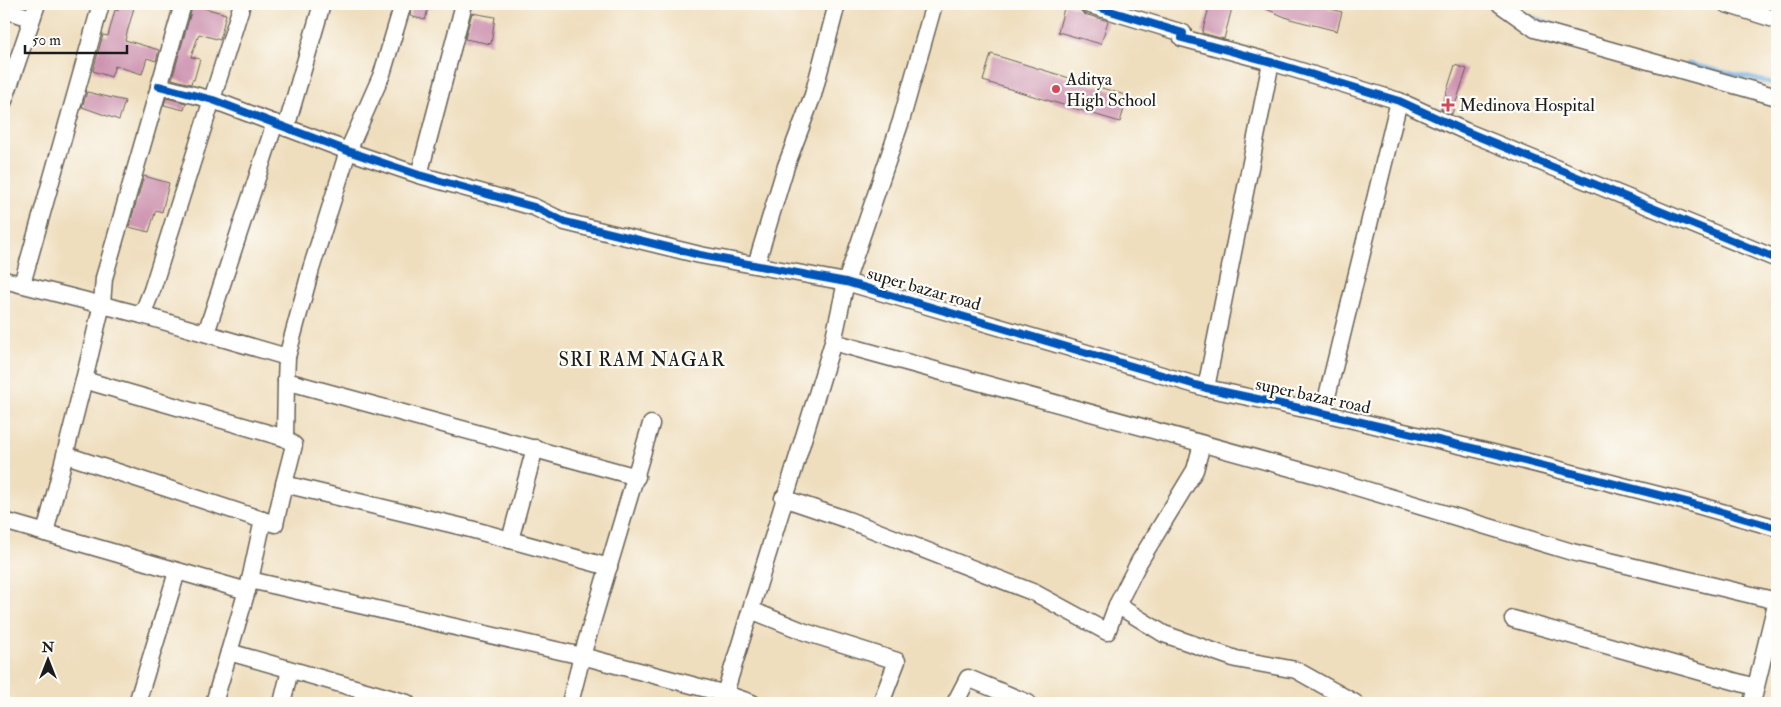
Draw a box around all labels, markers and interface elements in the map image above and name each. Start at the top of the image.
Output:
scale bar [25,22,128,54]
text: 50 m [32,31,61,50]
place label: Aditya High School [1065,68,1157,112]
marker: Aditya High School [1050,83,1062,95]
place label: Medinova Hospital [1459,94,1595,117]
marker: Medinova Hospital [1441,98,1455,112]
street label: super bazar road [865,262,984,316]
district label: SRI RAM NAGAR [559,348,726,372]
street label: super bazar road [1253,373,1373,419]
north arrow [22,634,72,684]
text: N [41,639,55,656]

